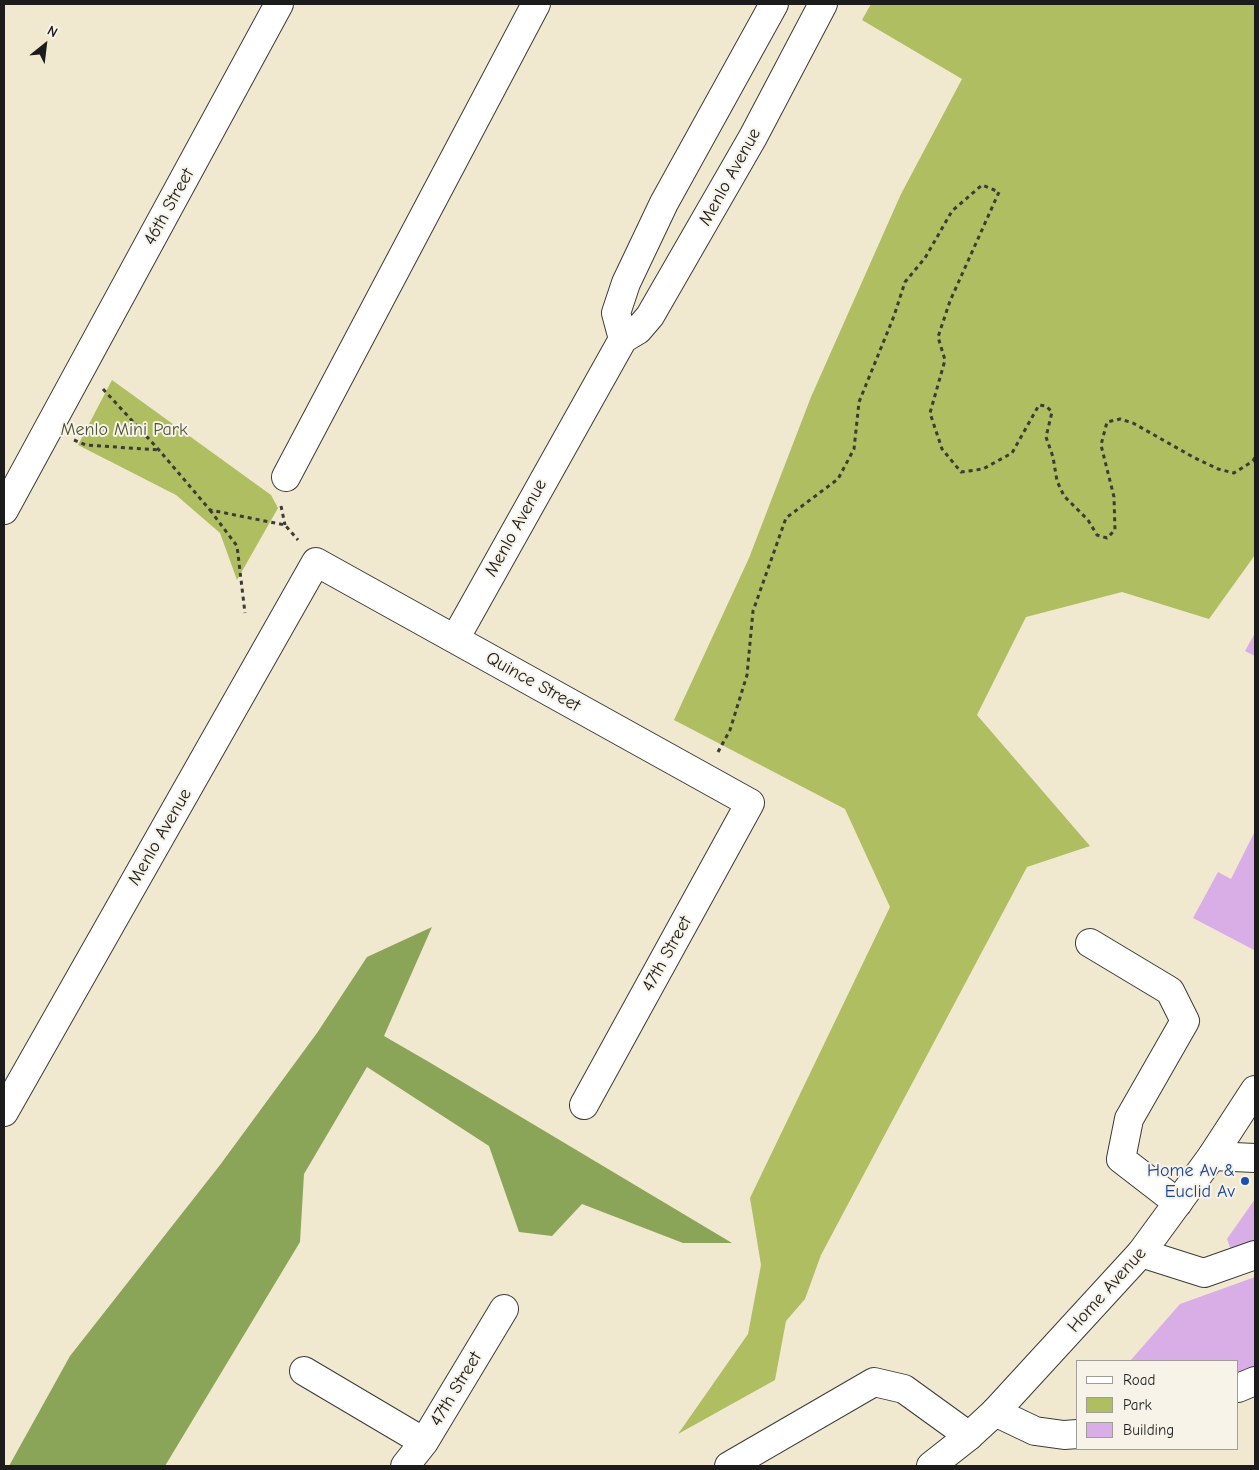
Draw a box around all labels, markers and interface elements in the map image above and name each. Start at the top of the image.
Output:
north arrow [20,20,70,70]
text: N [44,22,61,41]
street label: Menlo Avenue [694,124,766,230]
street label: 46th Street [139,165,199,249]
park label: Menlo Mini Park [60,419,188,441]
street label: Menlo Avenue [480,475,552,581]
street label: Quince Street [482,647,584,717]
street label: Menlo Avenue [124,785,196,889]
street label: 47th Street [637,912,697,996]
place label: Home Av & Euclid Av [1147,1160,1235,1202]
marker: Home Av & Euclid Av [1239,1175,1251,1187]
street label: Home Avenue [1063,1243,1151,1337]
street label: 47th Street [425,1348,487,1430]
legend [1076,1360,1239,1450]
text: Road [1123,1371,1155,1389]
text: Park [1123,1396,1152,1414]
text: Building [1123,1421,1174,1439]

